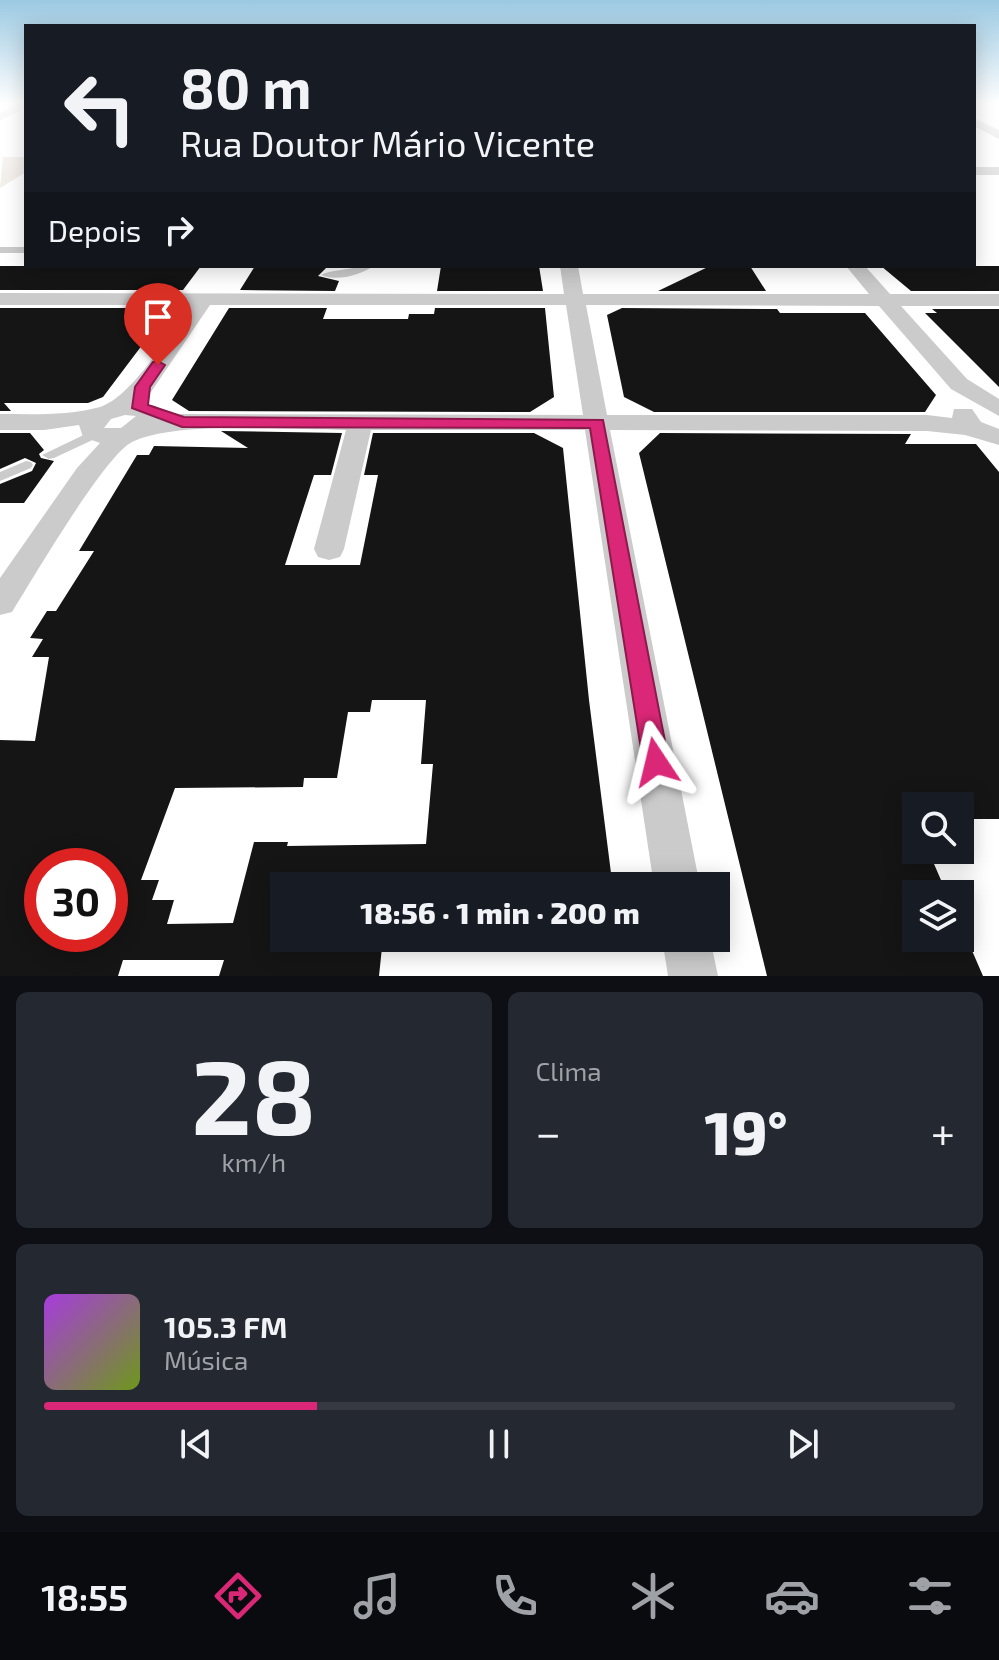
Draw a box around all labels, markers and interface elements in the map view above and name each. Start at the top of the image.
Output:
text: 80 m [180,53,312,120]
icon: left [48,56,152,160]
text: Rua Doutor Mário Vicente [180,121,595,164]
icon: right [157,208,201,252]
text: Depois [48,212,141,248]
pin [124,283,192,365]
icon: arrive [136,295,180,339]
position arrow [614,720,698,804]
map controls [902,792,974,952]
button: search [902,792,974,864]
speed limit sign: 30 [24,848,128,952]
button: layers [902,880,974,952]
text: 18:56 · 1 min · 200 m [360,894,640,930]
text: 28 [191,1031,316,1156]
text: Clima [536,1055,602,1086]
text: 19° [704,1095,788,1167]
text: − [536,1105,561,1158]
text: + [931,1105,955,1158]
text: km/h [221,1146,286,1177]
text: 105.3 FM [164,1308,287,1344]
text: Música [164,1344,248,1375]
icon: previous [174,1422,218,1466]
icon: pause [477,1422,521,1466]
icon: next [781,1422,825,1466]
icon: directions [210,1568,266,1624]
icon: music [349,1568,405,1624]
icon: phone [487,1568,543,1624]
icon: climate [625,1568,681,1624]
icon: car [764,1568,820,1624]
icon: filters [902,1568,958,1624]
text: 18:55 [41,1575,128,1618]

